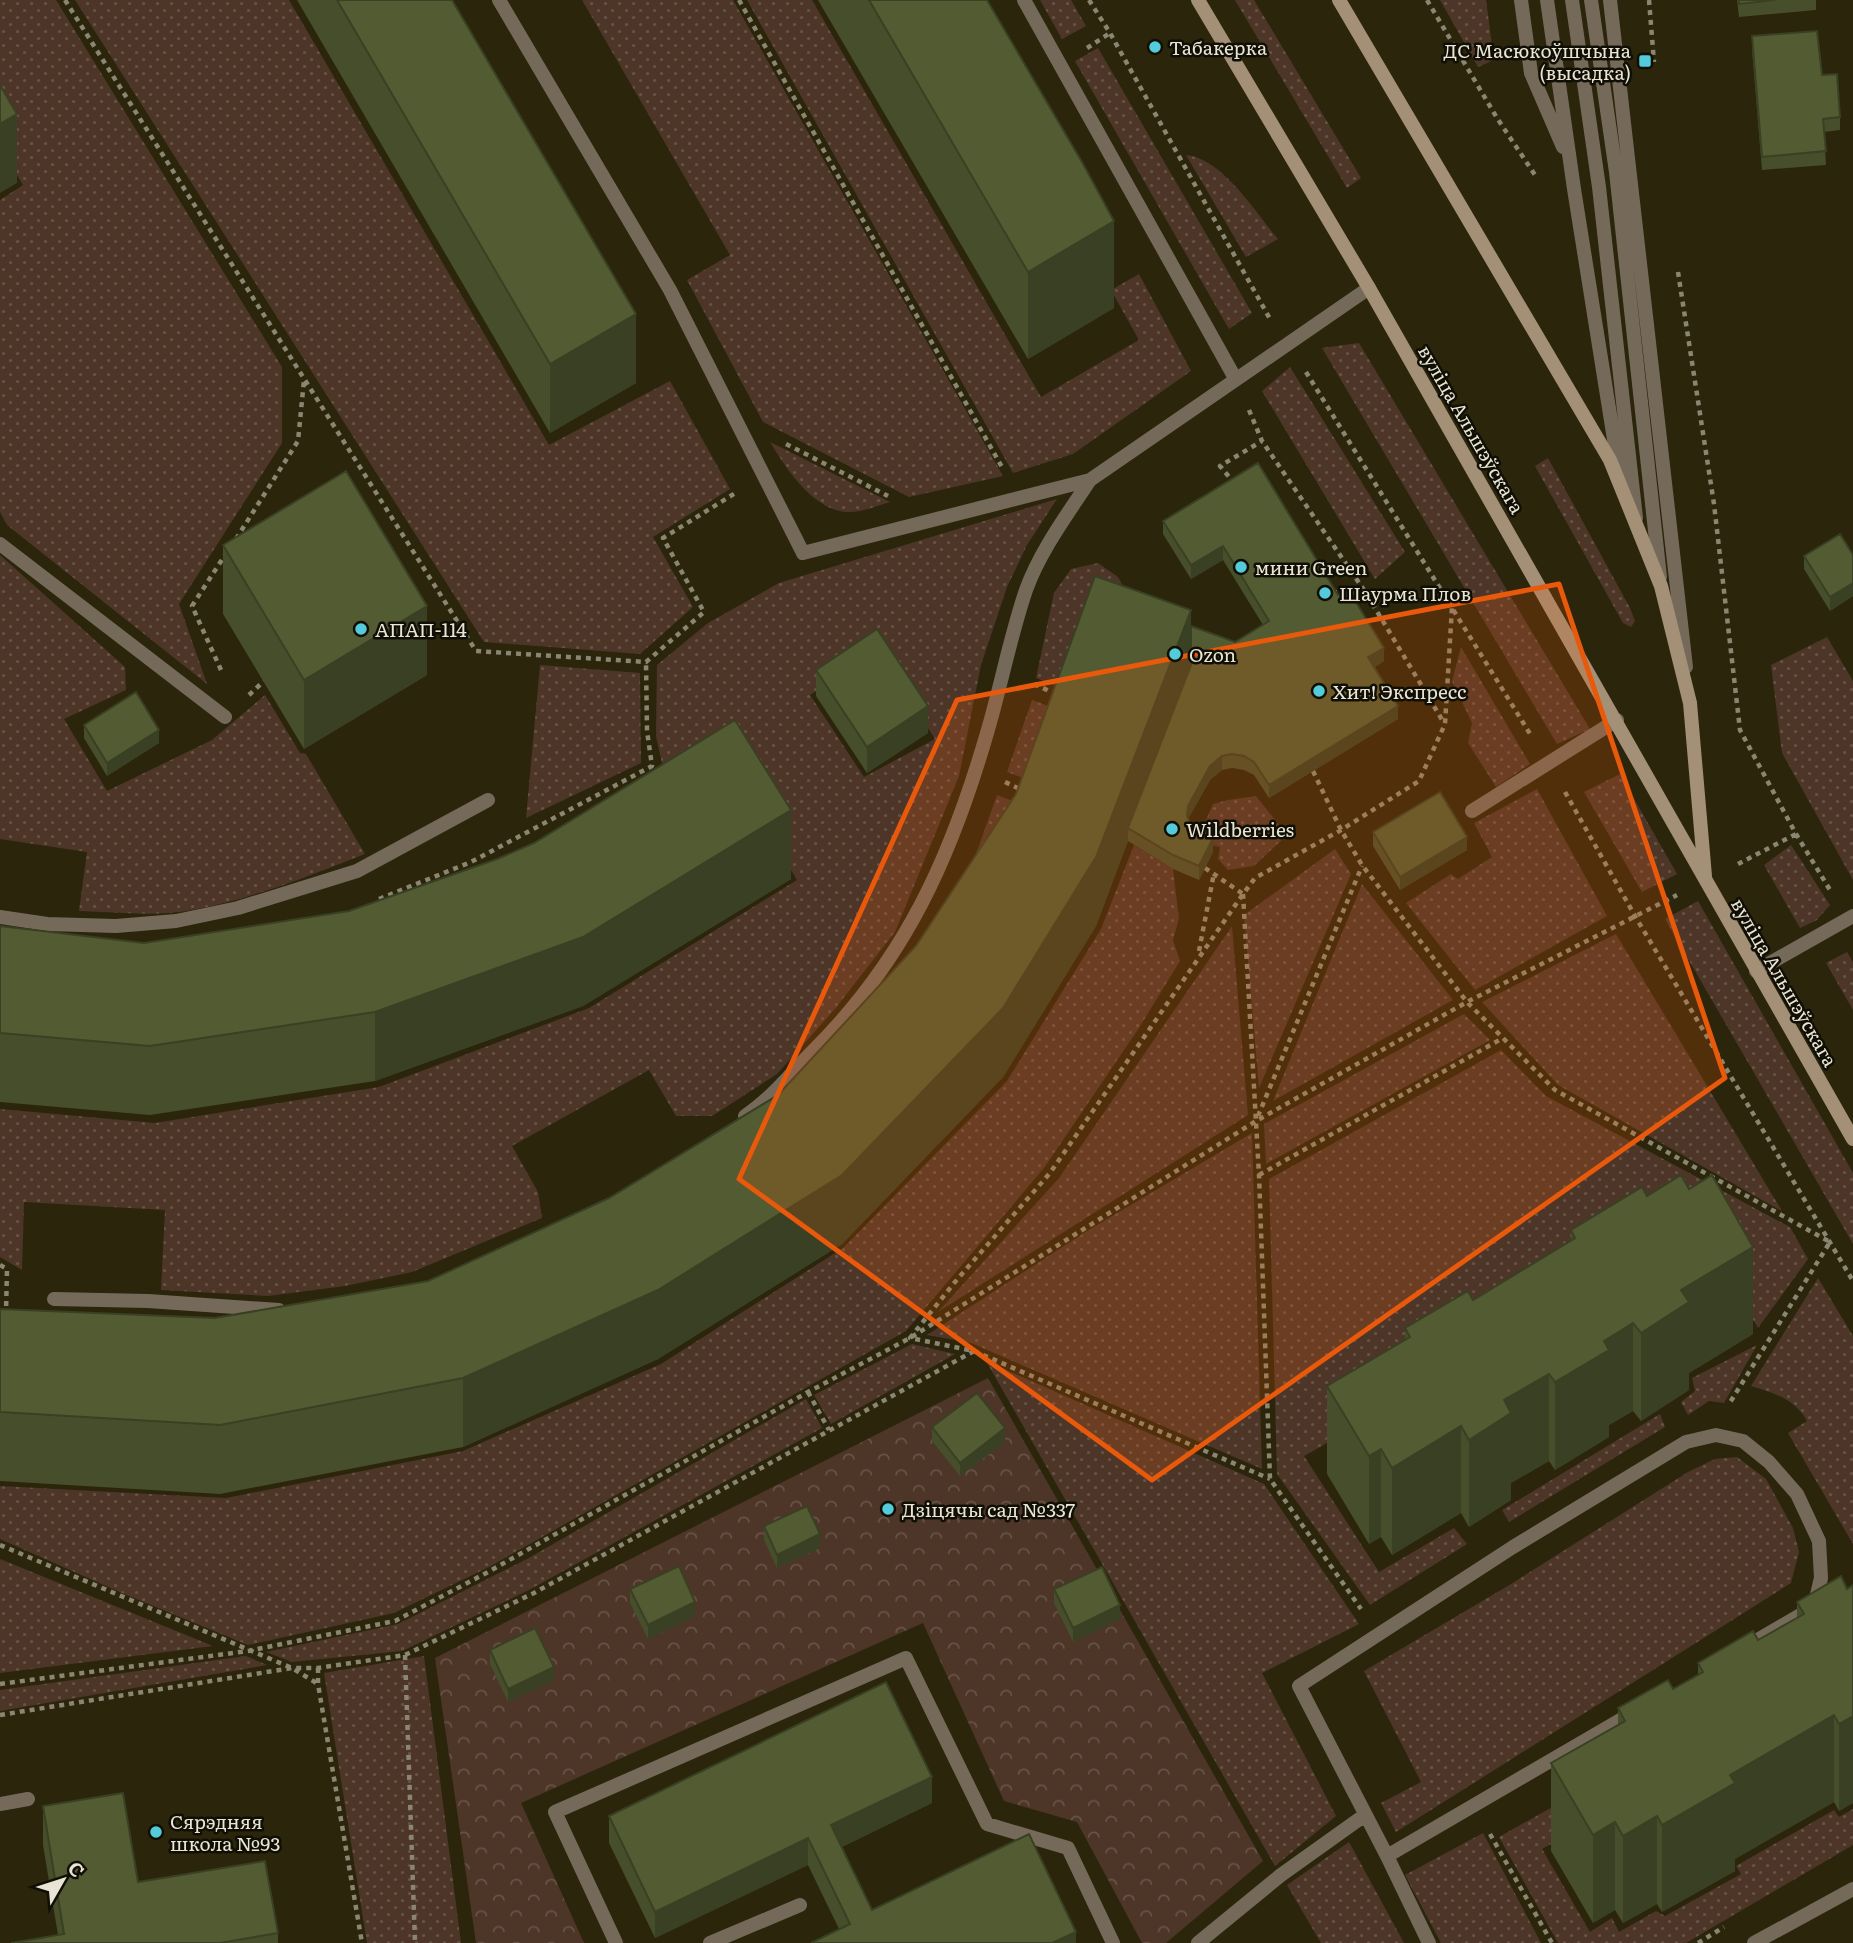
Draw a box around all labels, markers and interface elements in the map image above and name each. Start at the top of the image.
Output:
place label: Табакерка [1169,33,1268,61]
place label: ДС Масюкоўшчына (высадка) [1443,36,1632,86]
marker: Табакерка [1147,39,1163,55]
marker: ДС Масюкоўшчына (высадка) [1637,53,1653,69]
street label: вуліца Альшэўскага [1412,339,1532,519]
place label: мини Green [1255,553,1367,581]
marker: мини Green [1233,559,1249,575]
place label: Шаурма Плов [1339,579,1471,607]
marker: Шаурма Плов [1317,585,1333,601]
place label: АПАП-114 [375,615,467,643]
marker: АПАП-114 [353,621,369,637]
place label: Ozon [1189,640,1236,668]
marker: Ozon [1167,646,1183,662]
place label: Хит! Экспресс [1333,677,1467,705]
marker: Хит! Экспресс [1311,683,1327,699]
place label: Wildberries [1186,815,1295,843]
marker: Wildberries [1164,821,1180,837]
street label: вуліца Альшэўскага [1725,892,1845,1072]
place label: Дзіцячы сад №337 [902,1495,1075,1523]
marker: Дзіцячы сад №337 [880,1501,896,1517]
place label: Сярэдняя школа №93 [170,1807,281,1857]
marker: Сярэдняя школа №93 [148,1824,164,1840]
north arrow [28,1845,98,1915]
text: С [62,1855,92,1883]

